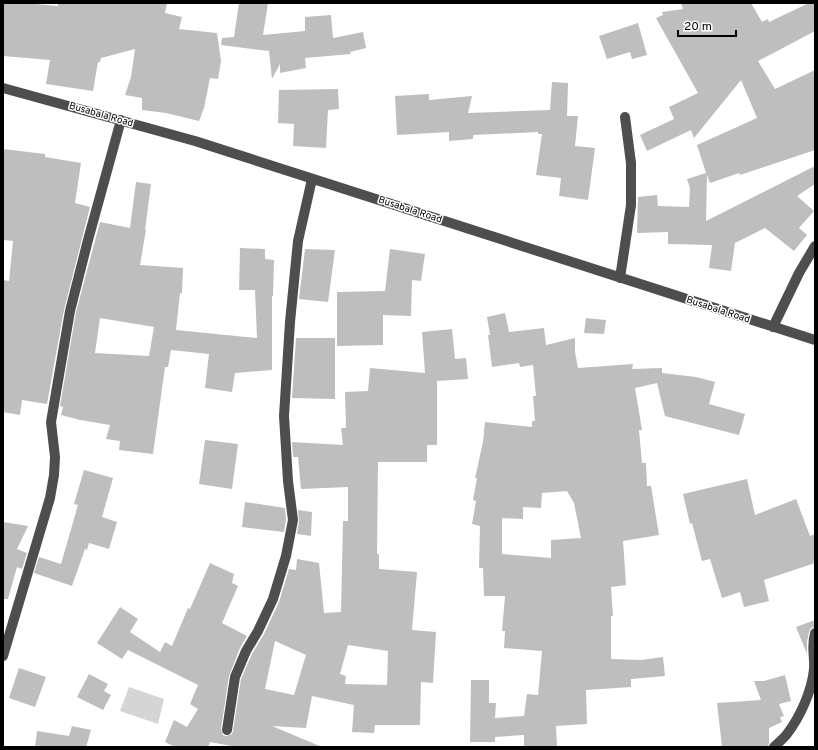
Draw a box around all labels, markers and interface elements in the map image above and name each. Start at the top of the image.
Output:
scale bar [678,12,736,38]
text: 20 m [684,19,712,35]
street label: Busabala Road [67,100,135,130]
street label: Busabala Road [376,194,444,226]
street label: Busabala Road [684,294,752,326]

